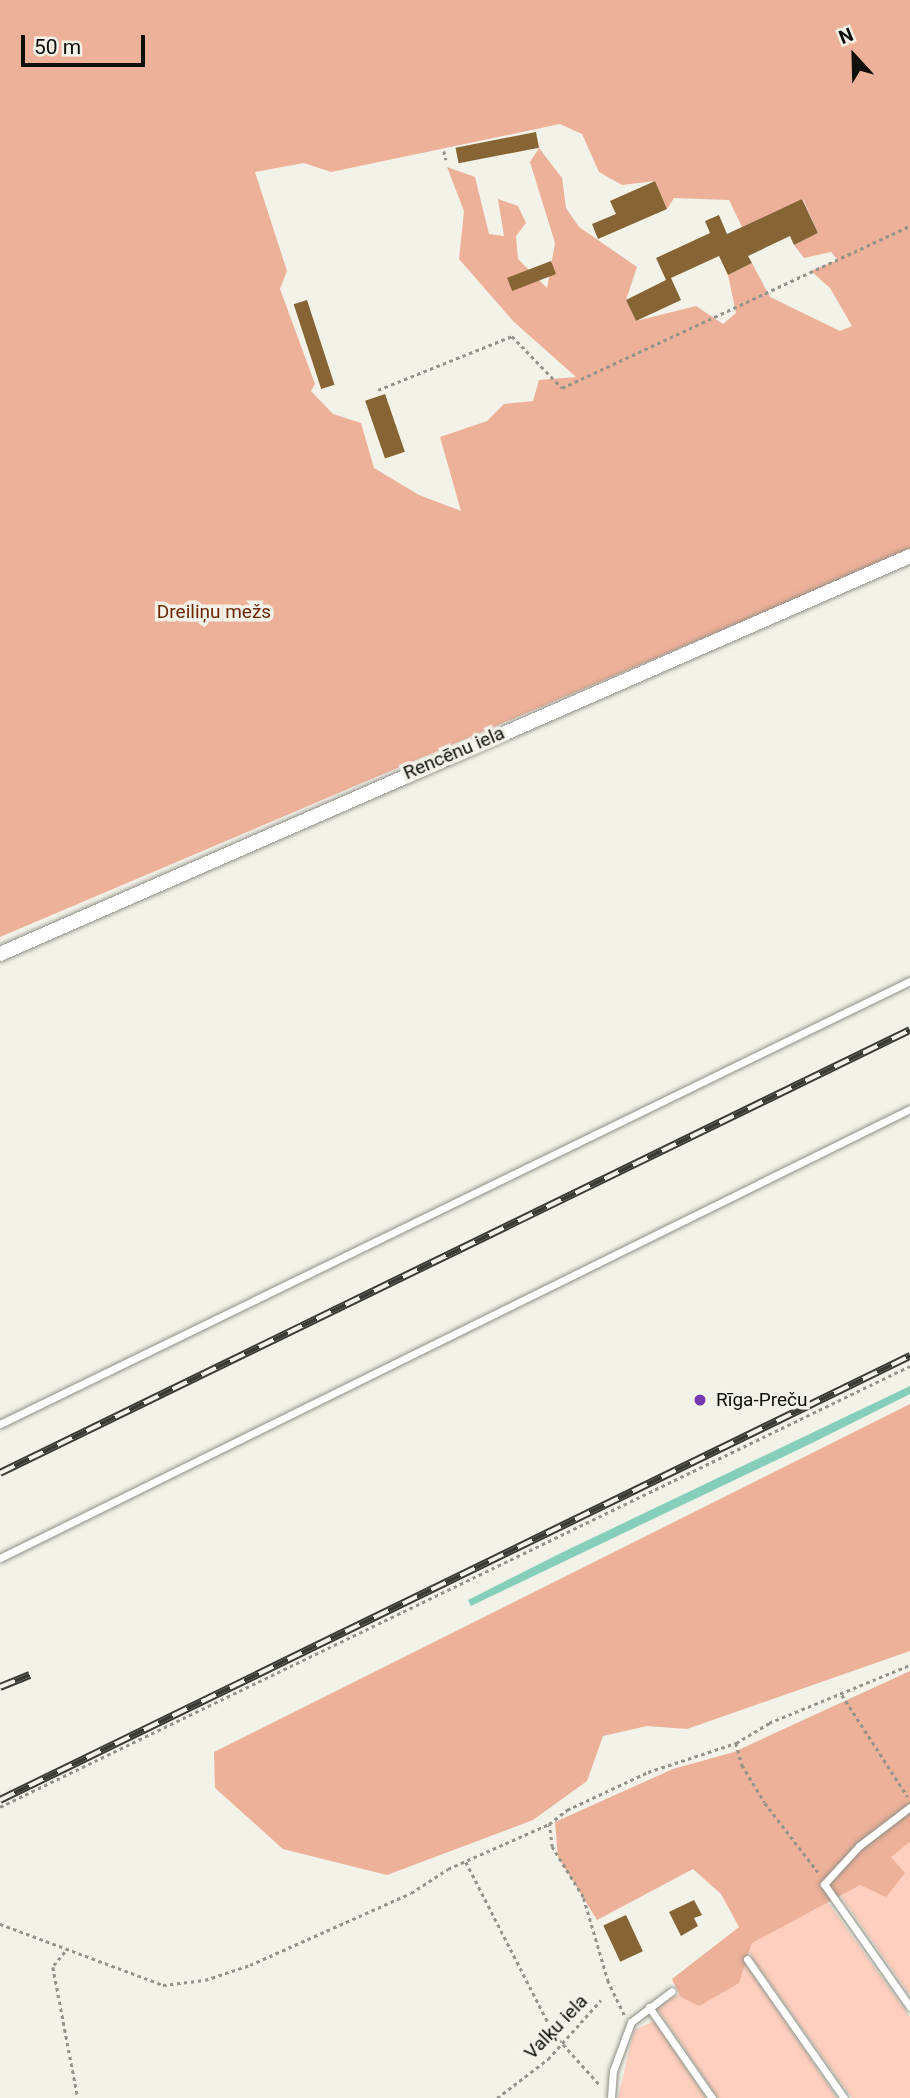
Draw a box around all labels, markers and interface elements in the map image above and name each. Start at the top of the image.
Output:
scale bar [24,21,149,65]
north arrow [819,21,889,91]
text: N [835,23,856,49]
text: 50 m [34,35,81,59]
park label: Dreiliņu mežs [157,601,271,623]
street label: Rencēnu iela [400,721,508,785]
place label: Rīga-Preču [716,1389,807,1411]
marker: Rīga-Preču [690,1390,710,1410]
street label: Valķu iela [520,1990,592,2064]

